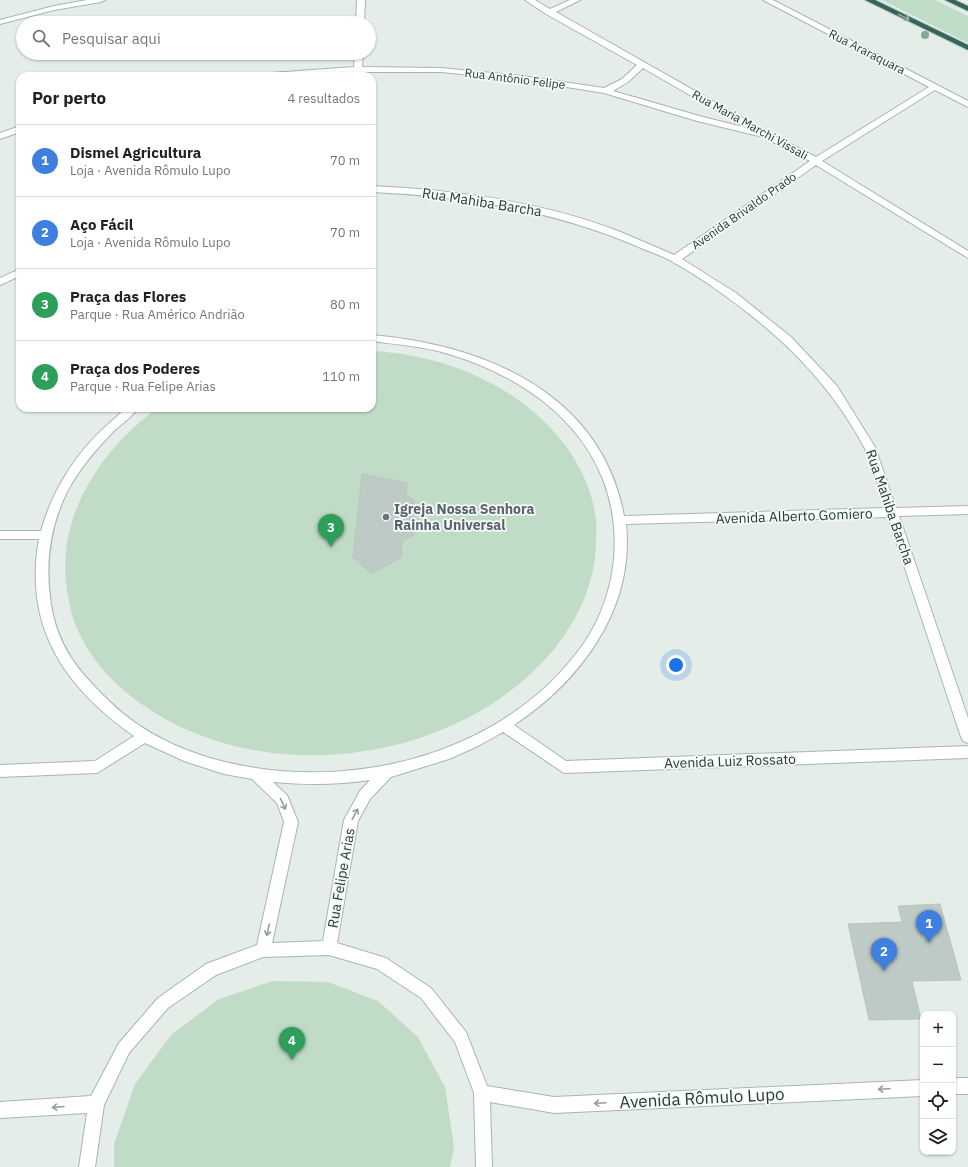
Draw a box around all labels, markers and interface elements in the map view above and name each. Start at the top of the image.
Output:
one-way arrow [898,14,910,21]
search box [16,16,376,60]
street label: Rua Araraquara [826,26,909,78]
icon: search [30,27,52,49]
text: Pesquisar aqui [62,29,161,48]
street label: Rua Antônio Felipe [464,65,567,92]
street label: Rua Maria Marchi Vissali [690,86,811,163]
text: Por perto [32,87,106,109]
text: 4 resultados [287,90,360,107]
text: Dismel Agricultura [70,143,201,162]
text: 1 [41,152,49,169]
text: 70 m [330,152,360,169]
text: Loja · Avenida Rômulo Lupo [70,162,231,179]
street label: Avenida Brivaldo Prado [688,169,799,252]
street label: Rua Mahiba Barcha [421,184,544,220]
text: Aço Fácil [70,215,133,234]
text: 2 [41,224,49,241]
text: 70 m [330,224,360,241]
text: Loja · Avenida Rômulo Lupo [70,234,231,251]
text: Praça das Flores [70,287,186,306]
text: 3 [41,296,49,313]
text: 80 m [330,296,360,313]
text: Parque · Rua Américo Andrião [70,306,245,323]
text: Praça dos Poderes [70,359,200,378]
text: 4 [41,368,49,385]
text: 110 m [322,368,360,385]
text: Parque · Rua Felipe Arias [70,378,216,395]
street label: Rua Mahiba Barcha [862,447,918,568]
place label: Igreja Nossa Senhora Rainha Universal [394,500,534,534]
street label: Avenida Alberto Gomiero [715,504,873,528]
marker: Igreja Nossa Senhora Rainha Universal [381,512,391,522]
pin: 3 [318,514,344,547]
your location [666,655,686,675]
street label: Avenida Luiz Rossato [664,750,796,772]
one-way arrow [280,798,287,810]
one-way arrow [352,808,359,820]
street label: Rua Felipe Arias [323,826,359,929]
pin: 1 [916,910,942,943]
one-way arrow [263,923,271,936]
pin: 2 [871,938,897,971]
map controls [920,1011,956,1155]
button: + [920,1011,956,1047]
pin: 4 [279,1027,305,1060]
button: − [920,1047,956,1083]
street label: Avenida Rômulo Lupo [619,1083,785,1113]
button: locate [920,1083,956,1119]
one-way arrow [878,1086,891,1093]
one-way arrow [594,1099,607,1106]
one-way arrow [52,1104,65,1111]
button: layers [920,1119,956,1155]

